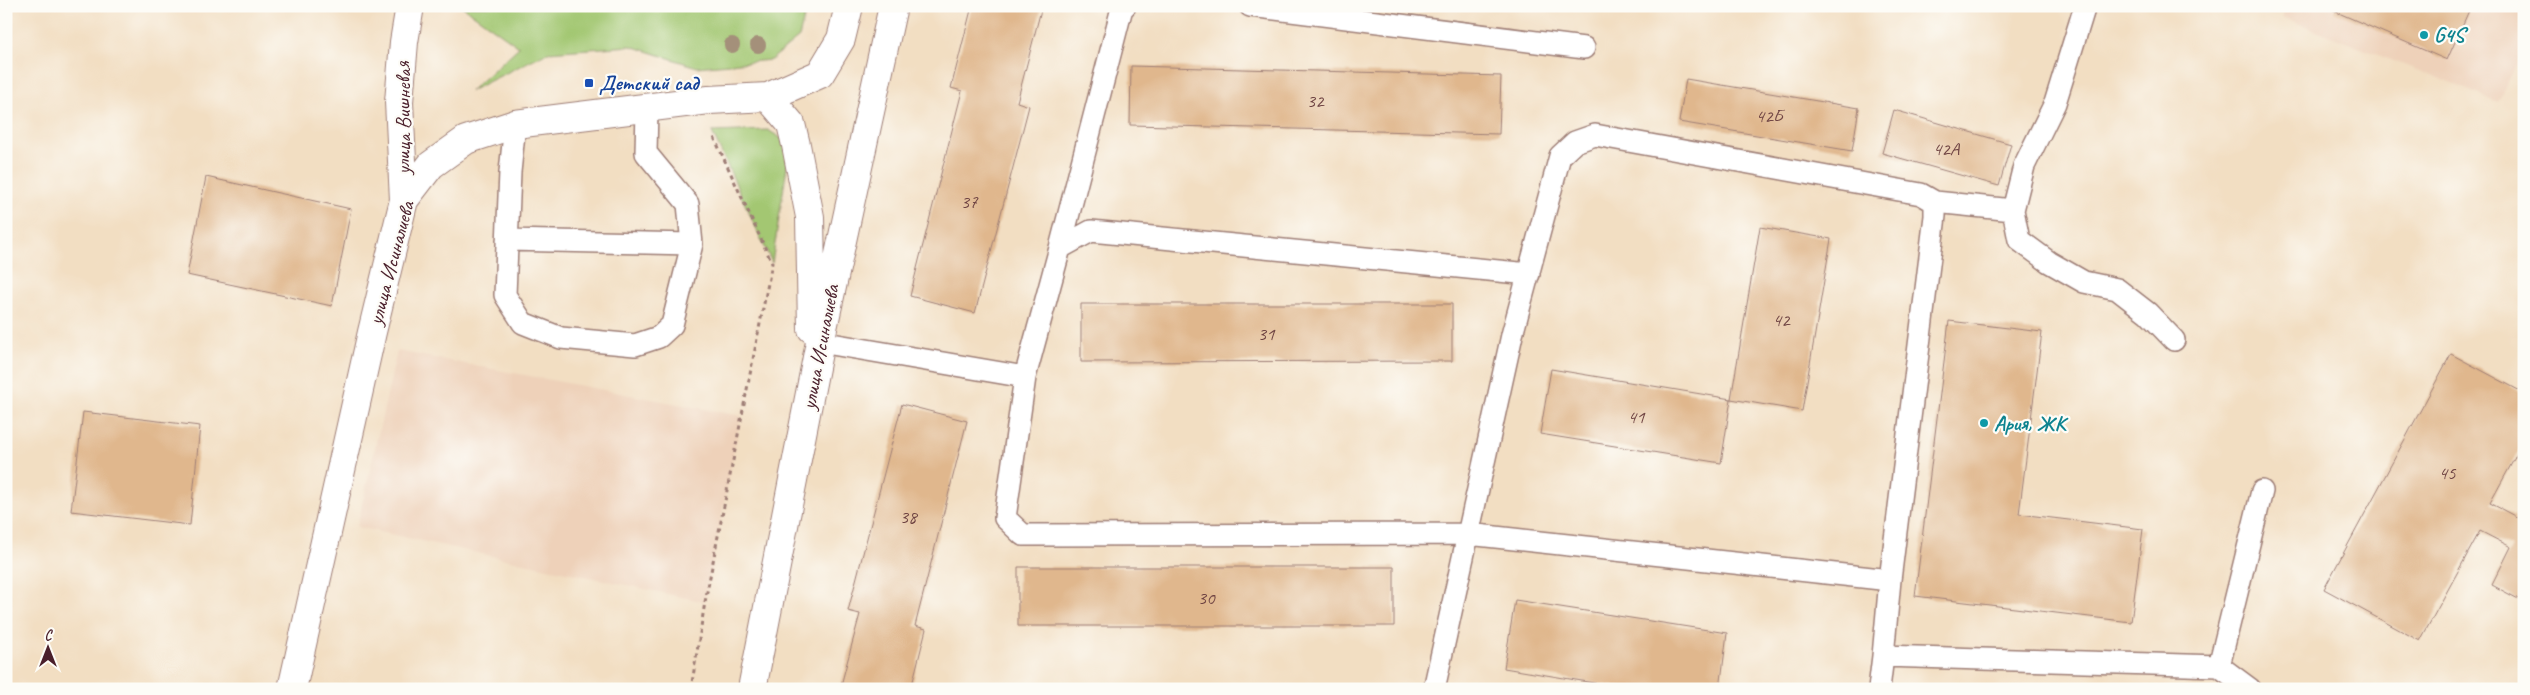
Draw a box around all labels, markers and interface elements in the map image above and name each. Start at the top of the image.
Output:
place label: G4S [2434,22,2469,48]
marker: G4S [2418,29,2430,41]
street label: улица Вишневая [390,60,416,177]
place label: Детский сад [599,70,701,96]
marker: Детский сад [583,77,595,89]
house number: 32 [1306,89,1325,113]
house number: 42Б [1756,104,1786,128]
house number: 42А [1933,137,1961,161]
house number: 37 [960,190,979,214]
street label: улица Исиналиева [362,197,420,329]
street label: улица Исиналиева [795,281,845,414]
house number: 42 [1772,308,1791,332]
house number: 31 [1257,322,1276,346]
house number: 41 [1627,405,1646,429]
place label: Ария, ЖК [1994,410,2069,436]
marker: Ария, ЖК [1978,417,1990,429]
house number: 45 [2438,461,2457,485]
house number: 38 [899,505,919,529]
house number: 30 [1197,586,1216,610]
north arrow [22,622,72,672]
text: С [45,627,54,644]

